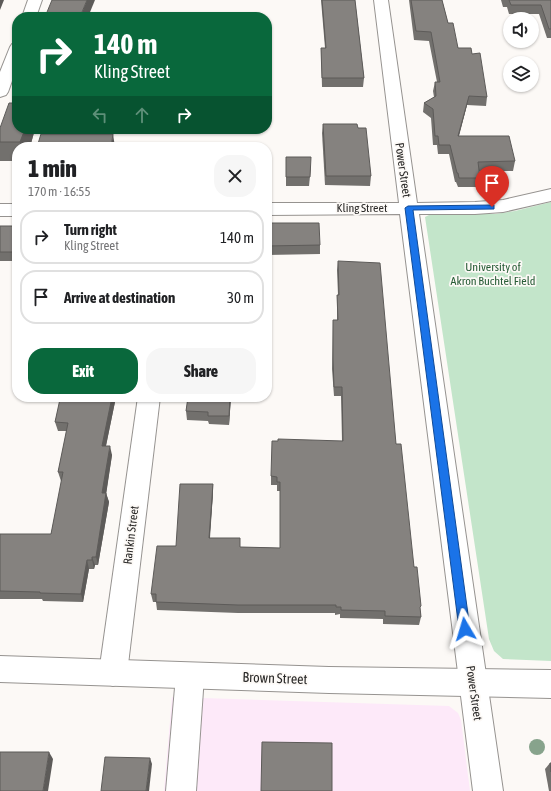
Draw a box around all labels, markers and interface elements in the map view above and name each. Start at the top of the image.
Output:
map controls [503,12,539,92]
button: sound [503,12,539,48]
icon: right [28,28,80,80]
text: 140 m [94,28,157,60]
button: layers [503,56,539,92]
text: Kling Street [94,61,170,82]
icon: left [89,104,111,126]
icon: ahead [131,104,153,126]
icon: right [173,104,195,126]
street label: Power Street [392,142,414,199]
text: 1 min [28,155,77,182]
button: close [214,155,256,197]
pin [475,166,509,207]
icon: arrive [481,172,503,194]
text: 170 m · 16:55 [28,184,91,199]
street label: Kling Street [337,201,388,215]
text: Turn right [64,221,117,238]
icon: right [30,226,52,248]
text: 140 m [220,229,254,246]
text: Kling Street [64,238,119,253]
park label: University of Akron Buchtel Field [451,260,535,288]
icon: arrive [30,286,52,308]
text: Arrive at destination [64,289,175,306]
text: 30 m [227,289,254,306]
button: Exit [28,348,138,394]
button: Share [146,348,256,394]
street label: Rankin Street [120,504,142,565]
position arrow [444,608,486,650]
street label: Power Street [463,665,485,722]
street label: Brown Street [242,669,308,687]

